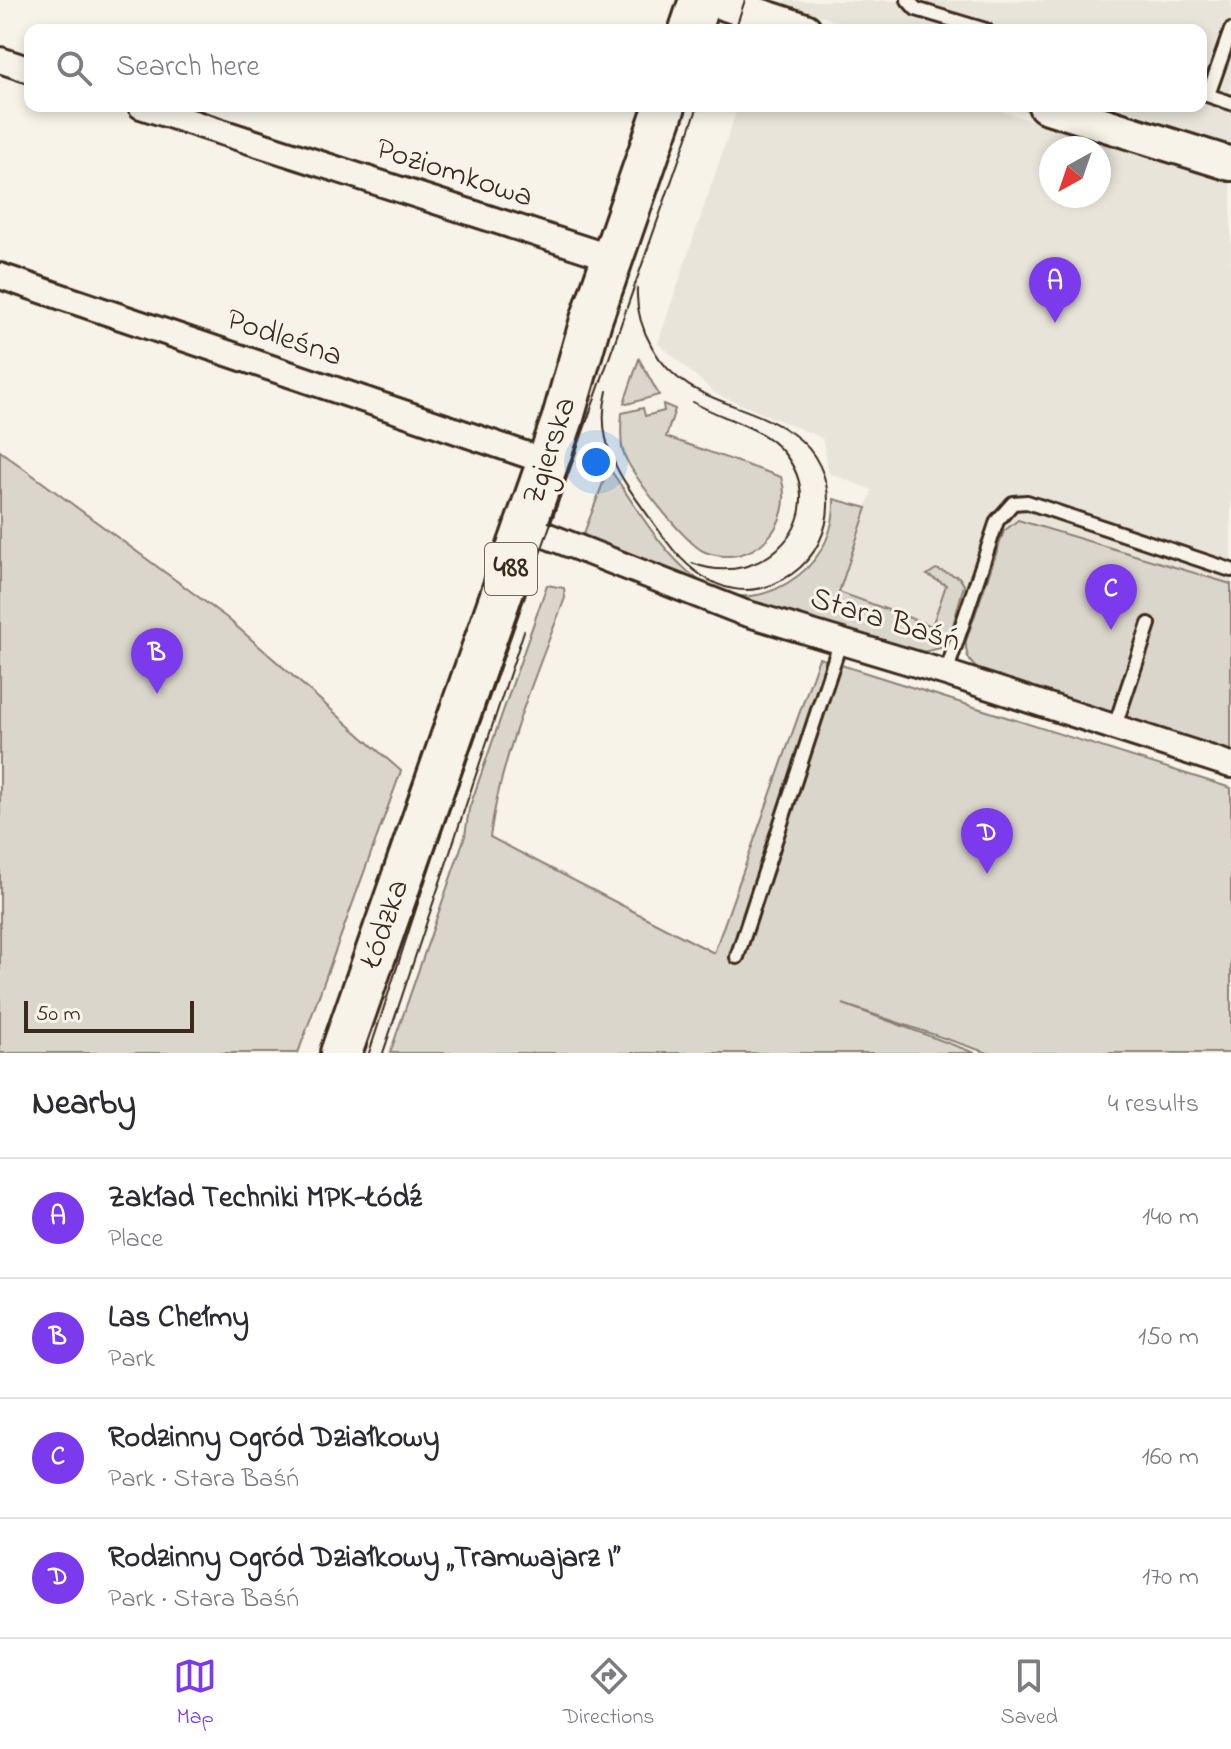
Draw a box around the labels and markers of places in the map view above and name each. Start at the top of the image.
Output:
pin: A [1029,257,1081,323]
pin: C [1085,564,1137,630]
pin: B [131,628,183,694]
pin: D [961,808,1013,874]

